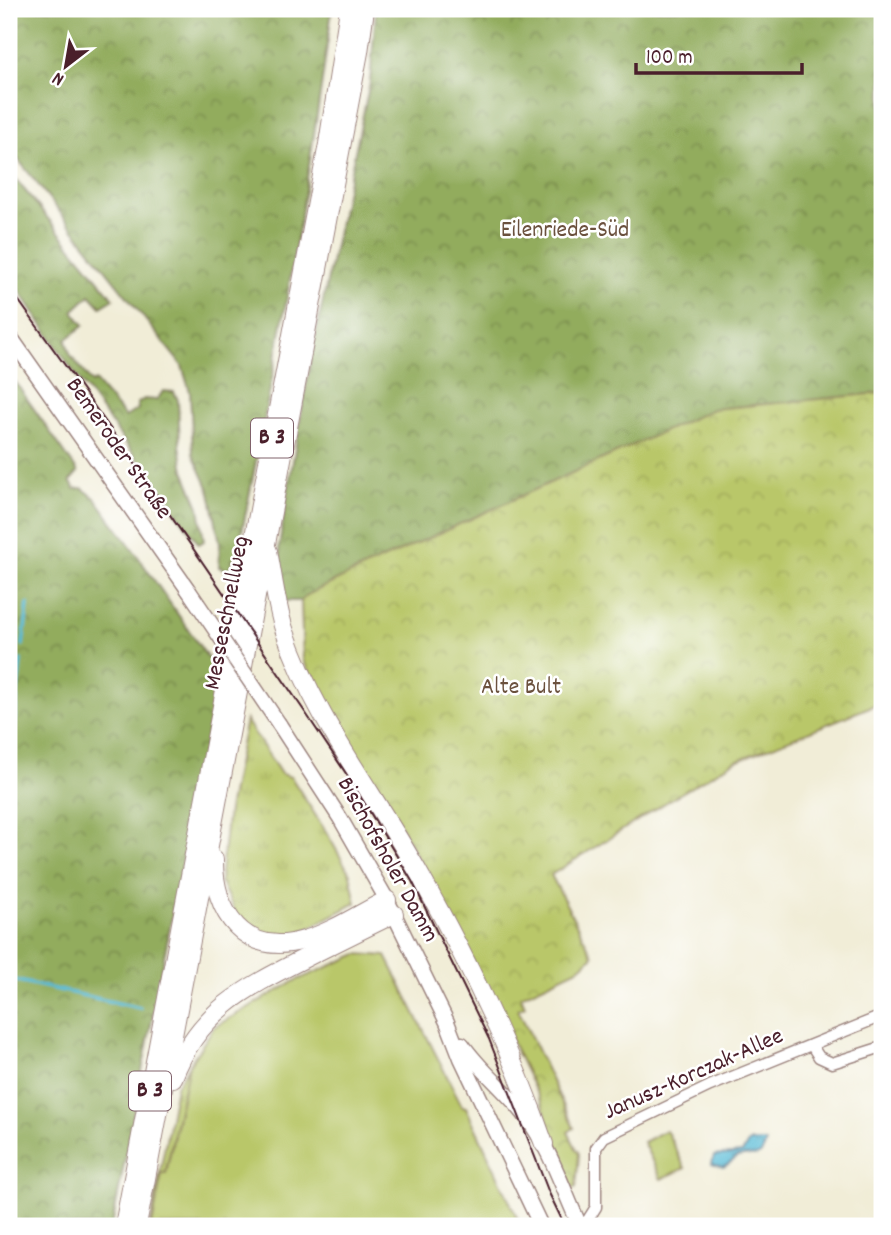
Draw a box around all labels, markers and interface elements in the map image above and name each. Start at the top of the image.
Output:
north arrow [32,32,102,102]
scale bar [636,32,802,76]
text: 100 m [646,44,693,74]
text: N [48,64,70,92]
park label: Eilenriede-Süd [501,214,629,248]
street label: Bemeroder Straße [56,371,180,527]
road number: B 3 [251,418,293,458]
street label: Messeschnellweg [196,533,260,693]
park label: Alte Bult [481,671,561,705]
street label: Bischofsholer Damm [327,771,447,949]
street label: Janusz-Korczak-Allee [599,1020,789,1130]
road number: B 3 [129,1072,171,1110]

